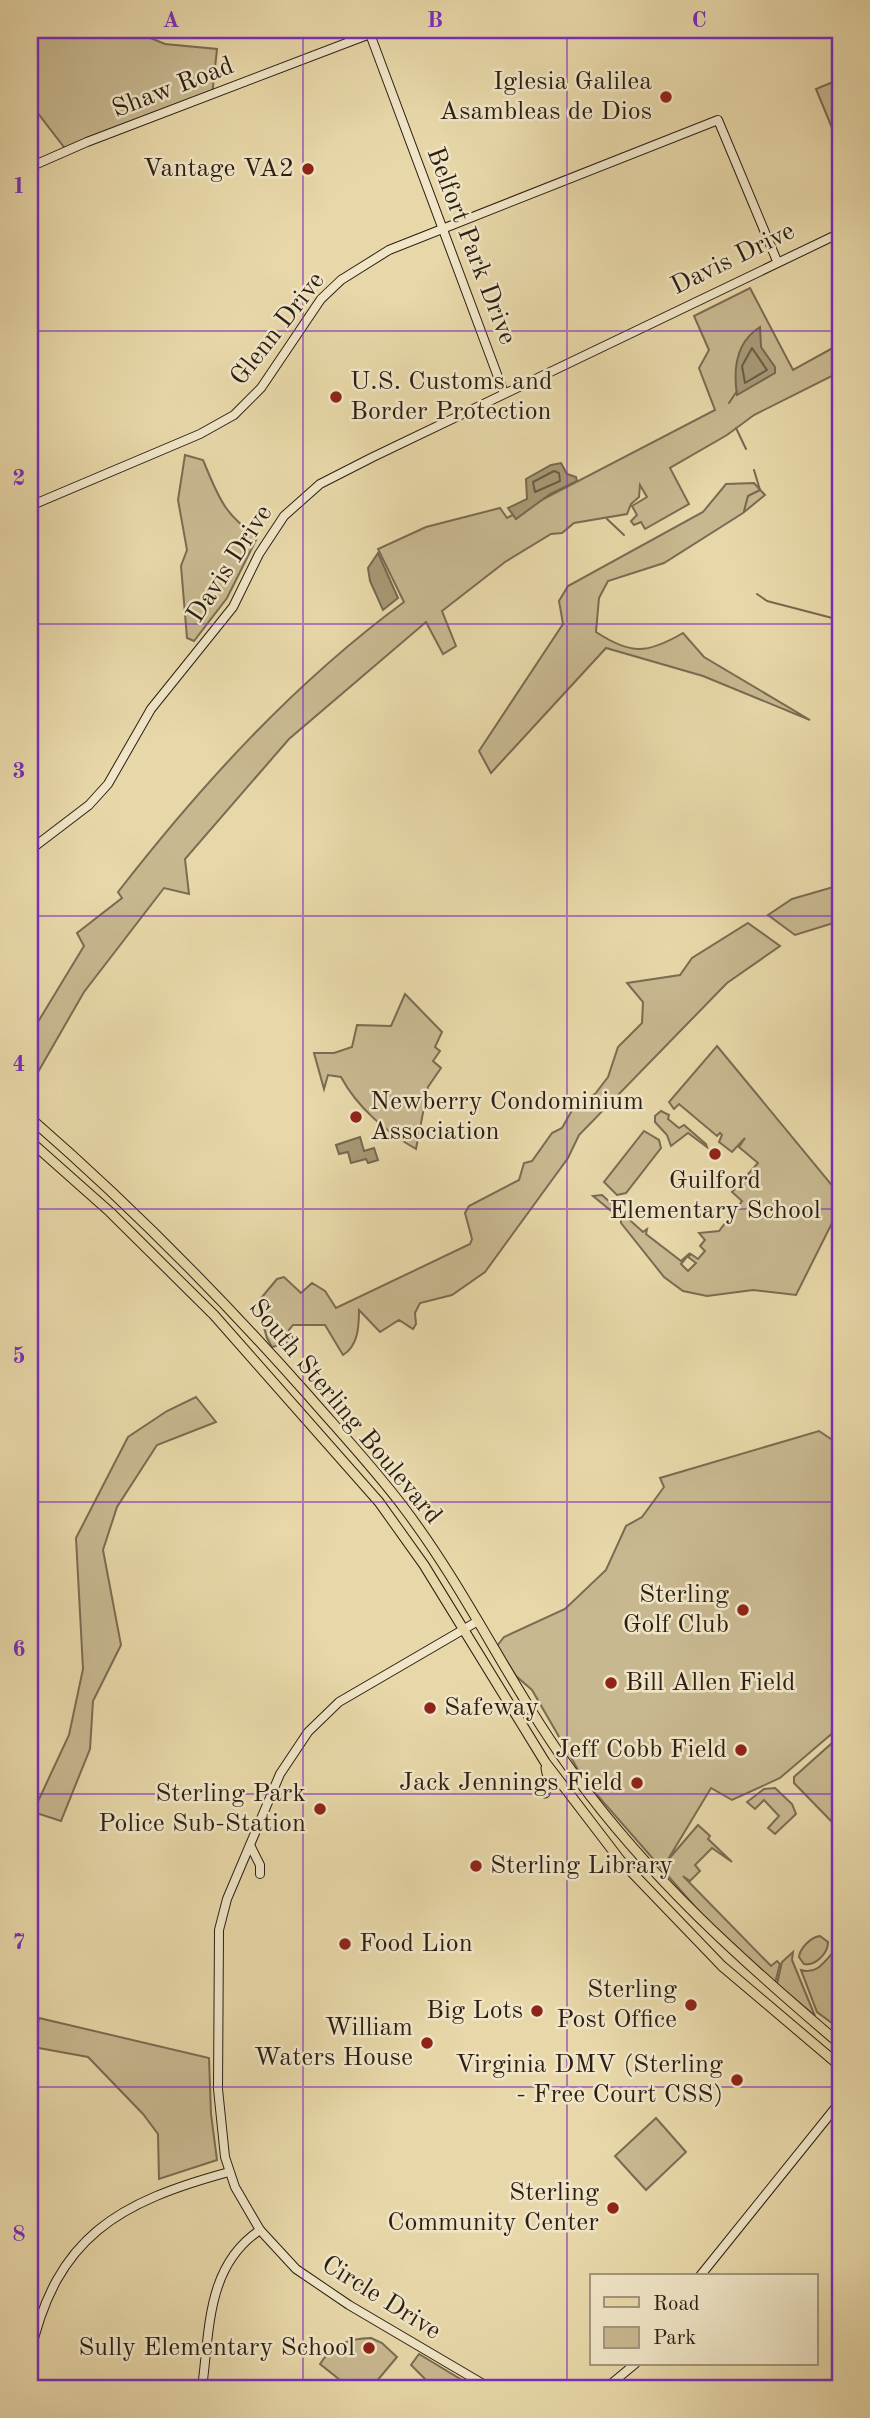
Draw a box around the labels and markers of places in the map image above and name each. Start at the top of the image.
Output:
place label: Iglesia Galilea Asambleas de Dios [439,69,652,125]
marker: Iglesia Galilea Asambleas de Dios [658,89,674,105]
place label: Vantage VA2 [143,156,294,182]
marker: Vantage VA2 [300,161,316,177]
place label: U.S. Customs and Border Protection [350,369,553,425]
marker: U.S. Customs and Border Protection [328,389,344,405]
place label: Newberry Condominium Association [370,1089,644,1145]
marker: Newberry Condominium Association [348,1109,364,1125]
marker: Guilford Elementary School [707,1146,723,1162]
place label: Guilford Elementary School [609,1168,821,1224]
place label: Sterling Golf Club [623,1582,729,1638]
marker: Sterling Golf Club [735,1602,751,1618]
place label: Bill Allen Field [625,1670,796,1696]
marker: Bill Allen Field [603,1675,619,1691]
place label: Safeway [444,1695,539,1721]
marker: Safeway [422,1700,438,1716]
place label: Jeff Cobb Field [555,1737,727,1763]
marker: Jeff Cobb Field [733,1742,749,1758]
place label: Jack Jennings Field [399,1770,623,1796]
marker: Jack Jennings Field [629,1775,645,1791]
place label: Sterling Park Police Sub-Station [98,1781,306,1837]
marker: Sterling Park Police Sub-Station [312,1801,328,1817]
place label: Sterling Library [490,1853,673,1879]
marker: Sterling Library [468,1858,484,1874]
place label: Food Lion [359,1931,473,1957]
marker: Food Lion [337,1936,353,1952]
place label: Sterling Post Office [556,1977,677,2033]
marker: Sterling Post Office [683,1997,699,2013]
place label: Big Lots [426,1998,523,2024]
marker: Big Lots [529,2003,545,2019]
place label: William Waters House [254,2015,413,2071]
marker: William Waters House [419,2035,435,2051]
place label: Virginia DMV (Sterling - Free Court CSS) [455,2052,723,2108]
marker: Virginia DMV (Sterling - Free Court CSS) [729,2072,745,2088]
place label: Sterling Community Center [387,2180,599,2236]
marker: Sterling Community Center [605,2200,621,2216]
place label: Sully Elementary School [78,2335,355,2361]
marker: Sully Elementary School [361,2340,377,2356]

